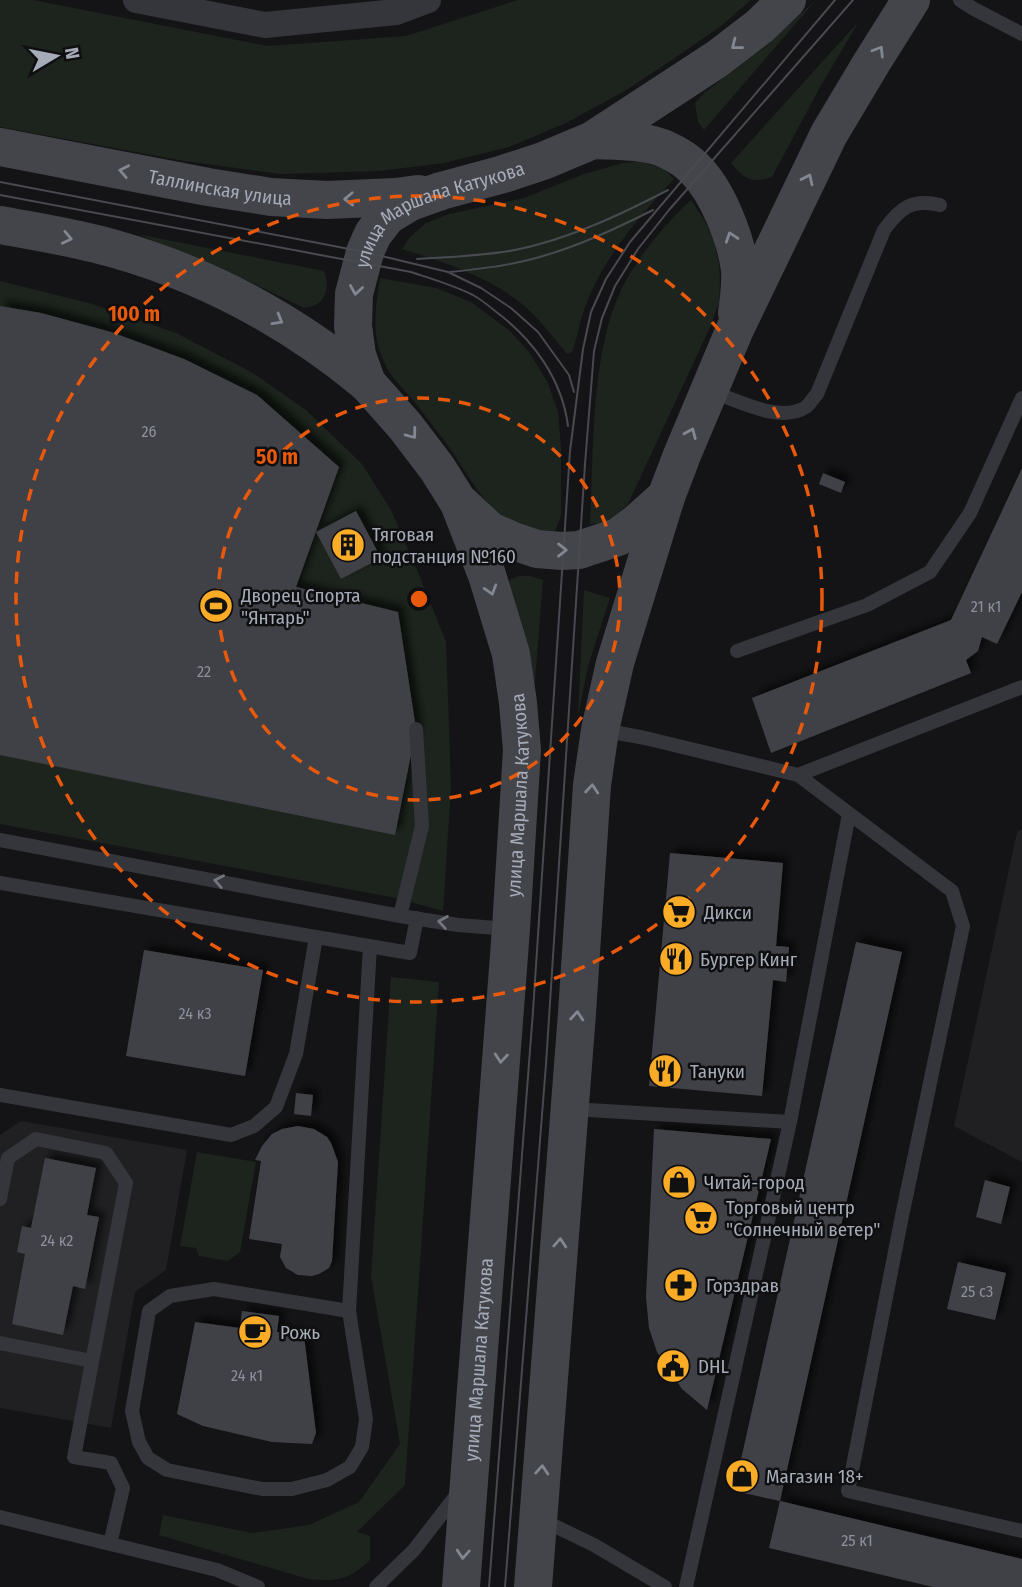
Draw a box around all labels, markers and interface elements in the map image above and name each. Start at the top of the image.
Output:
north arrow [21,21,91,91]
one-way arrow [731,36,744,49]
text: N [60,46,85,61]
one-way arrow [870,46,883,59]
street label: улица Маршала Катукова [350,157,527,270]
one-way arrow [118,164,130,179]
street label: Таллинская улица [147,165,292,210]
one-way arrow [799,174,813,186]
one-way arrow [343,191,354,207]
one-way arrow [61,230,73,245]
one-way arrow [725,232,740,244]
one-way arrow [349,284,364,296]
text: 100 m [108,301,160,327]
one-way arrow [270,312,283,325]
house number: 26 [142,422,157,441]
one-way arrow [403,427,416,439]
one-way arrow [683,428,697,441]
text: 50 m [256,444,298,470]
place label: Тяговая подстанция №160 [372,523,516,568]
building icon: Тяговая подстанция №160 [329,526,367,564]
one-way arrow [557,542,568,558]
place label: Дворец Спорта "Янтарь" [240,584,361,629]
one-way arrow [483,584,498,596]
sports icon: Дворец Спорта "Янтарь" [197,587,235,625]
centre of rings [407,587,431,611]
house number: 21 к1 [971,597,1001,616]
house number: 22 [197,662,211,681]
street label: улица Маршала Катукова [502,692,534,898]
one-way arrow [584,784,599,795]
one-way arrow [213,875,225,890]
supermarket icon: Дикси [660,893,698,931]
place label: Дикси [703,901,752,924]
one-way arrow [437,915,449,930]
restaurant icon: Бургер Кинг [657,940,695,978]
place label: Бургер Кинг [700,948,798,971]
house number: 24 к3 [179,1004,211,1023]
one-way arrow [569,1011,584,1022]
restaurant icon: Тануки [646,1052,684,1090]
one-way arrow [494,1053,509,1064]
place label: Тануки [690,1060,745,1083]
shop icon: Читай-город [660,1163,698,1201]
place label: Читай-город [704,1171,805,1194]
place label: Торговый центр "Солнечный ветер" [726,1196,881,1241]
supermarket icon: Торговый центр "Солнечный ветер" [682,1199,720,1237]
house number: 24 к2 [41,1231,73,1250]
one-way arrow [552,1237,567,1248]
street label: улица Маршала Катукова [460,1257,498,1462]
pharmacy icon: Горздрав [662,1266,700,1304]
place label: Горздрав [706,1274,779,1297]
house number: 25 с3 [961,1282,993,1301]
cafe icon: Рожь [236,1313,274,1351]
place label: Рожь [280,1321,320,1344]
public building icon: DHL [654,1347,692,1385]
place label: DHL [698,1355,730,1378]
house number: 24 к1 [231,1366,263,1385]
shop icon: Магазин 18+ [723,1457,761,1495]
one-way arrow [534,1464,549,1475]
place label: Магазин 18+ [766,1465,864,1488]
house number: 25 к1 [841,1531,873,1550]
one-way arrow [456,1548,471,1559]

